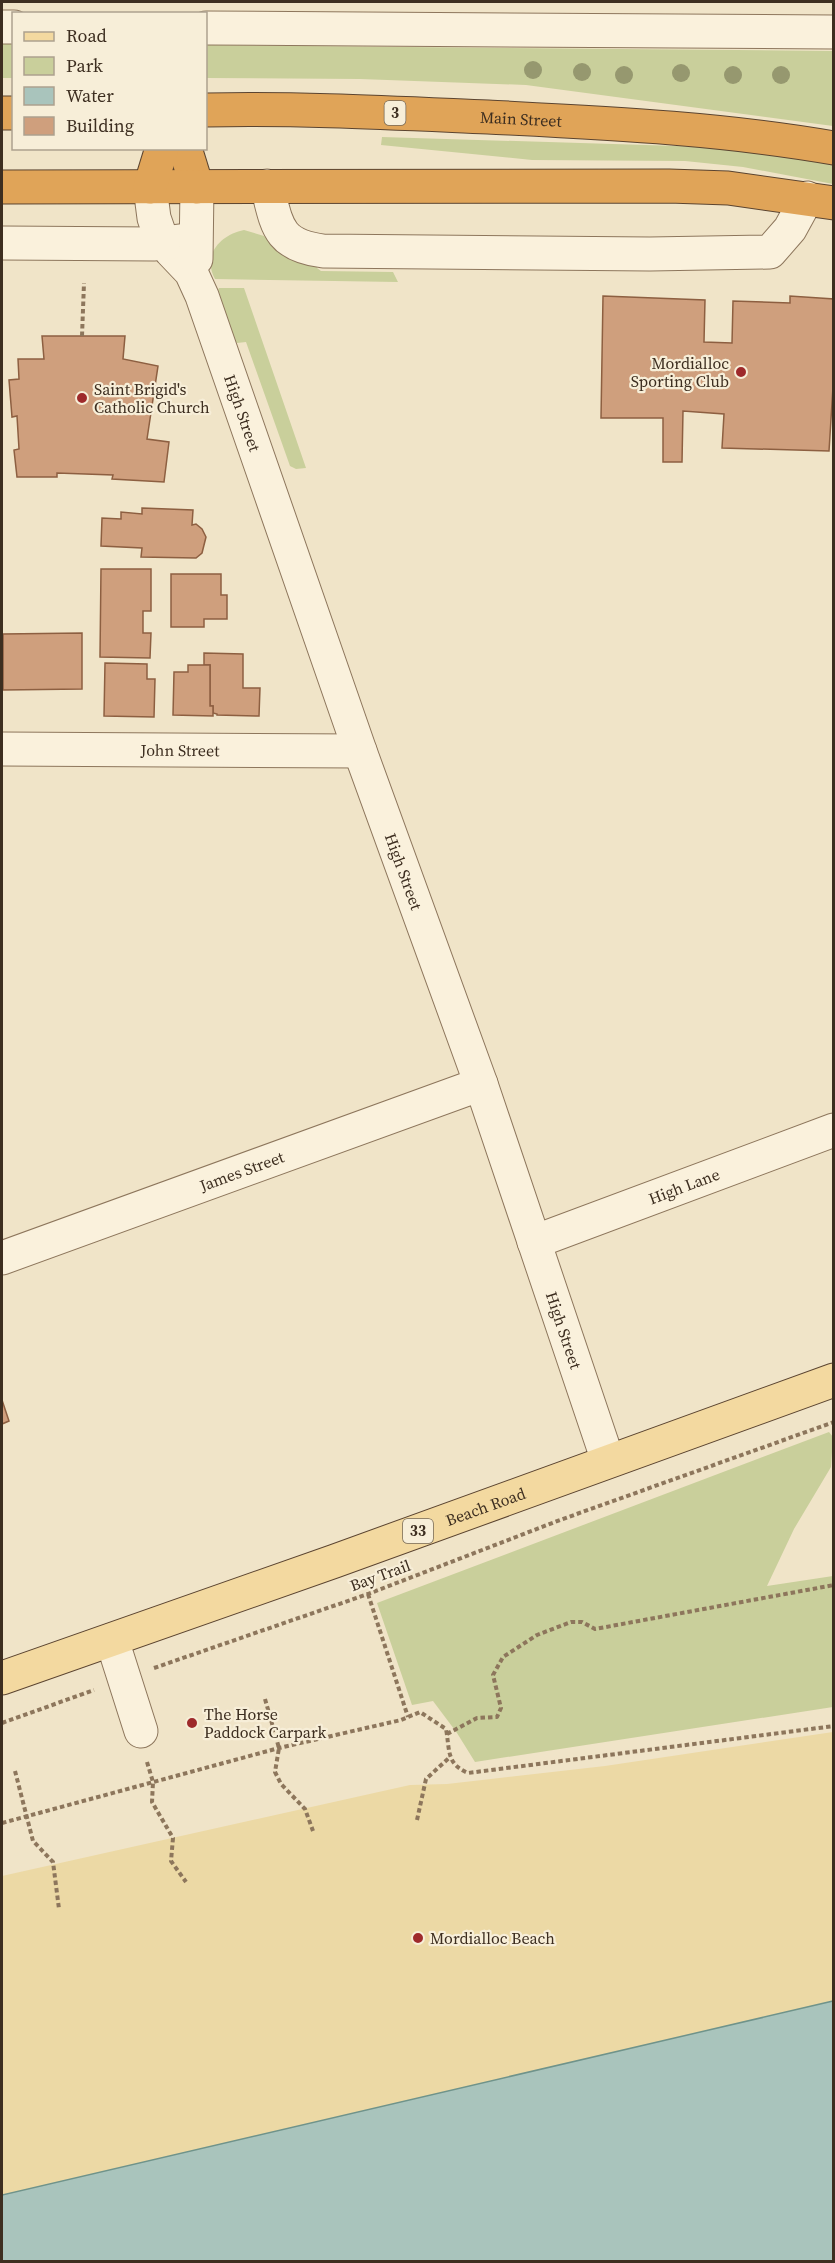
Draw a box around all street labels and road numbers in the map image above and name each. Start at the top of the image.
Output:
road number: 3 [384,101,406,125]
street label: Main Street [479,106,563,132]
street label: High Street [219,371,266,455]
street label: John Street [140,739,220,761]
street label: High Street [380,830,428,914]
street label: James Street [195,1145,288,1197]
street label: High Lane [645,1163,723,1209]
street label: High Street [541,1289,587,1373]
street label: Beach Road [442,1482,528,1531]
road number: 33 [403,1519,433,1543]
street label: Bay Trail [347,1554,414,1596]

